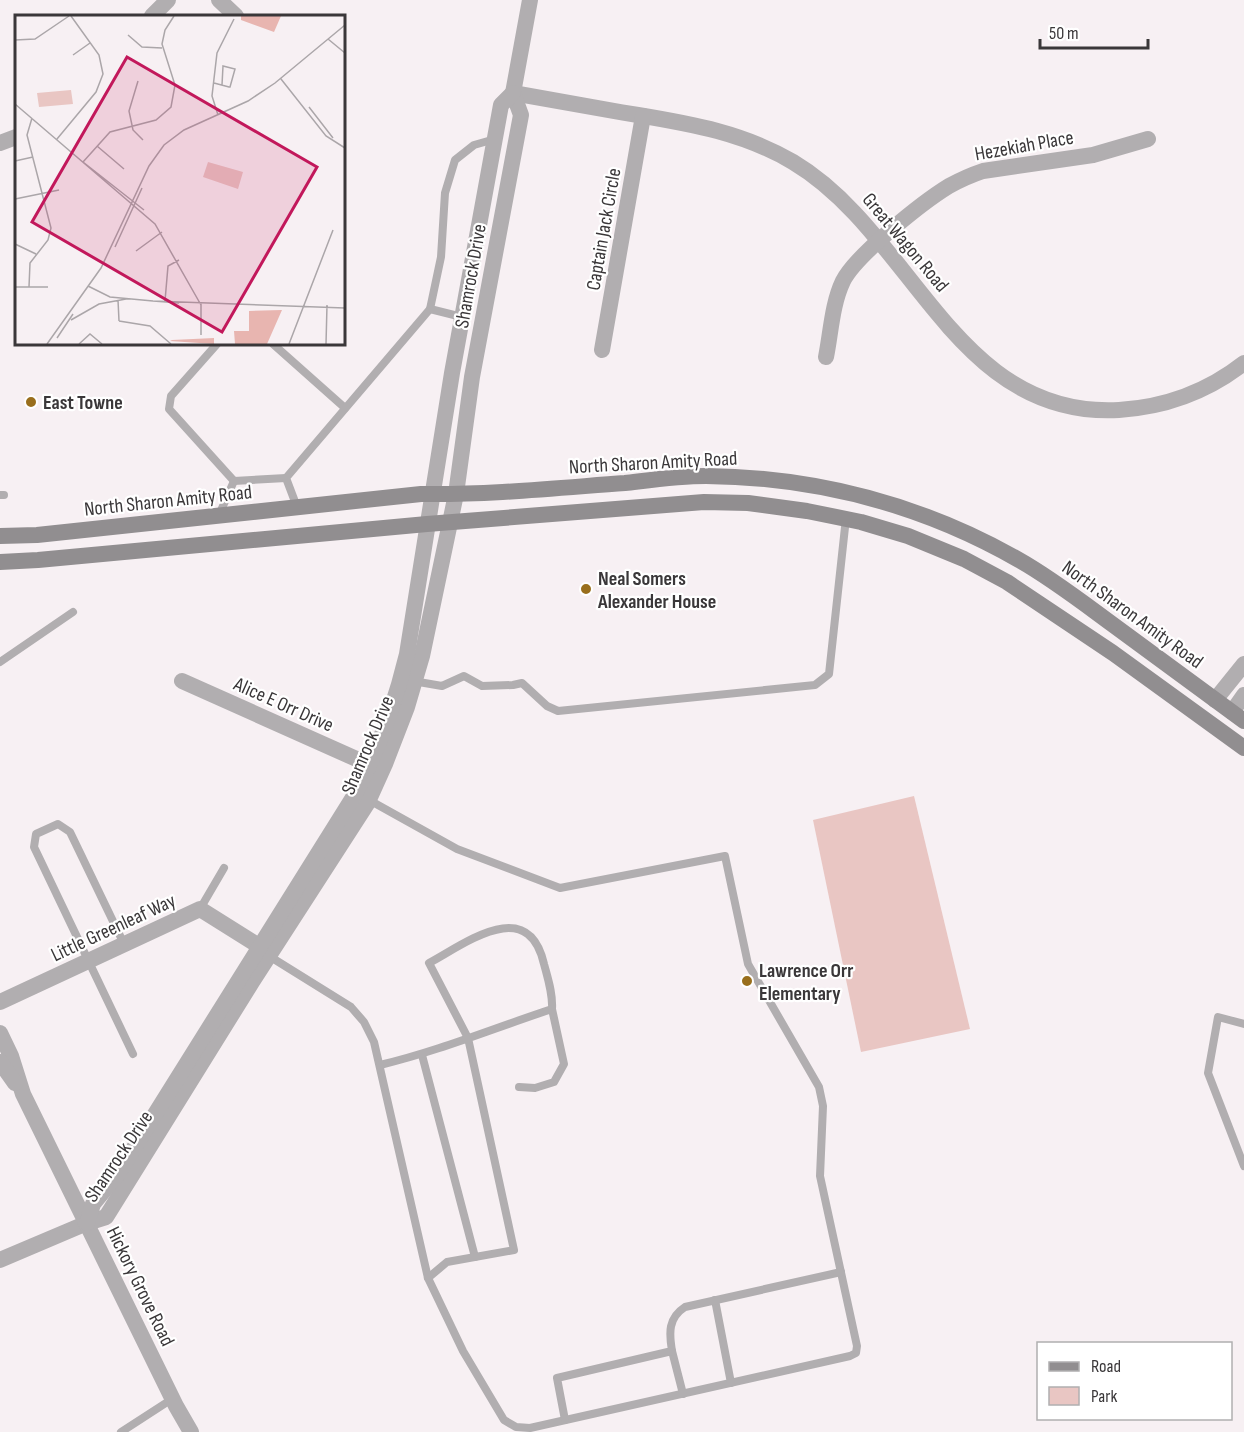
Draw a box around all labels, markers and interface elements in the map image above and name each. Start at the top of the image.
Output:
scale bar [1040,12,1148,50]
inset map [15,15,345,345]
text: 50 m [1049,23,1079,44]
street label: Hezekiah Place [973,126,1075,166]
street label: Captain Jack Circle [581,166,627,292]
street label: Great Wagon Road [857,188,954,297]
street label: Shamrock Drive [450,222,492,330]
place label: East Towne [43,391,123,415]
marker: East Towne [24,395,38,409]
street label: North Sharon Amity Road [568,447,738,479]
street label: North Sharon Amity Road [83,480,253,522]
street label: North Sharon Amity Road [1057,556,1208,674]
place label: Neal Somers Alexander House [597,567,716,614]
marker: Neal Somers Alexander House [579,582,593,596]
street label: Alice E Orr Drive [229,672,337,738]
street label: Shamrock Drive [336,692,400,798]
street label: Little Greenleaf Way [47,888,180,967]
place label: Lawrence Orr Elementary [759,959,853,1006]
marker: Lawrence Orr Elementary [740,974,754,988]
street label: Shamrock Drive [79,1106,158,1207]
street label: Hickory Grove Road [101,1223,179,1350]
legend [1037,1342,1232,1420]
text: Road [1091,1356,1121,1377]
text: Park [1091,1386,1117,1407]

